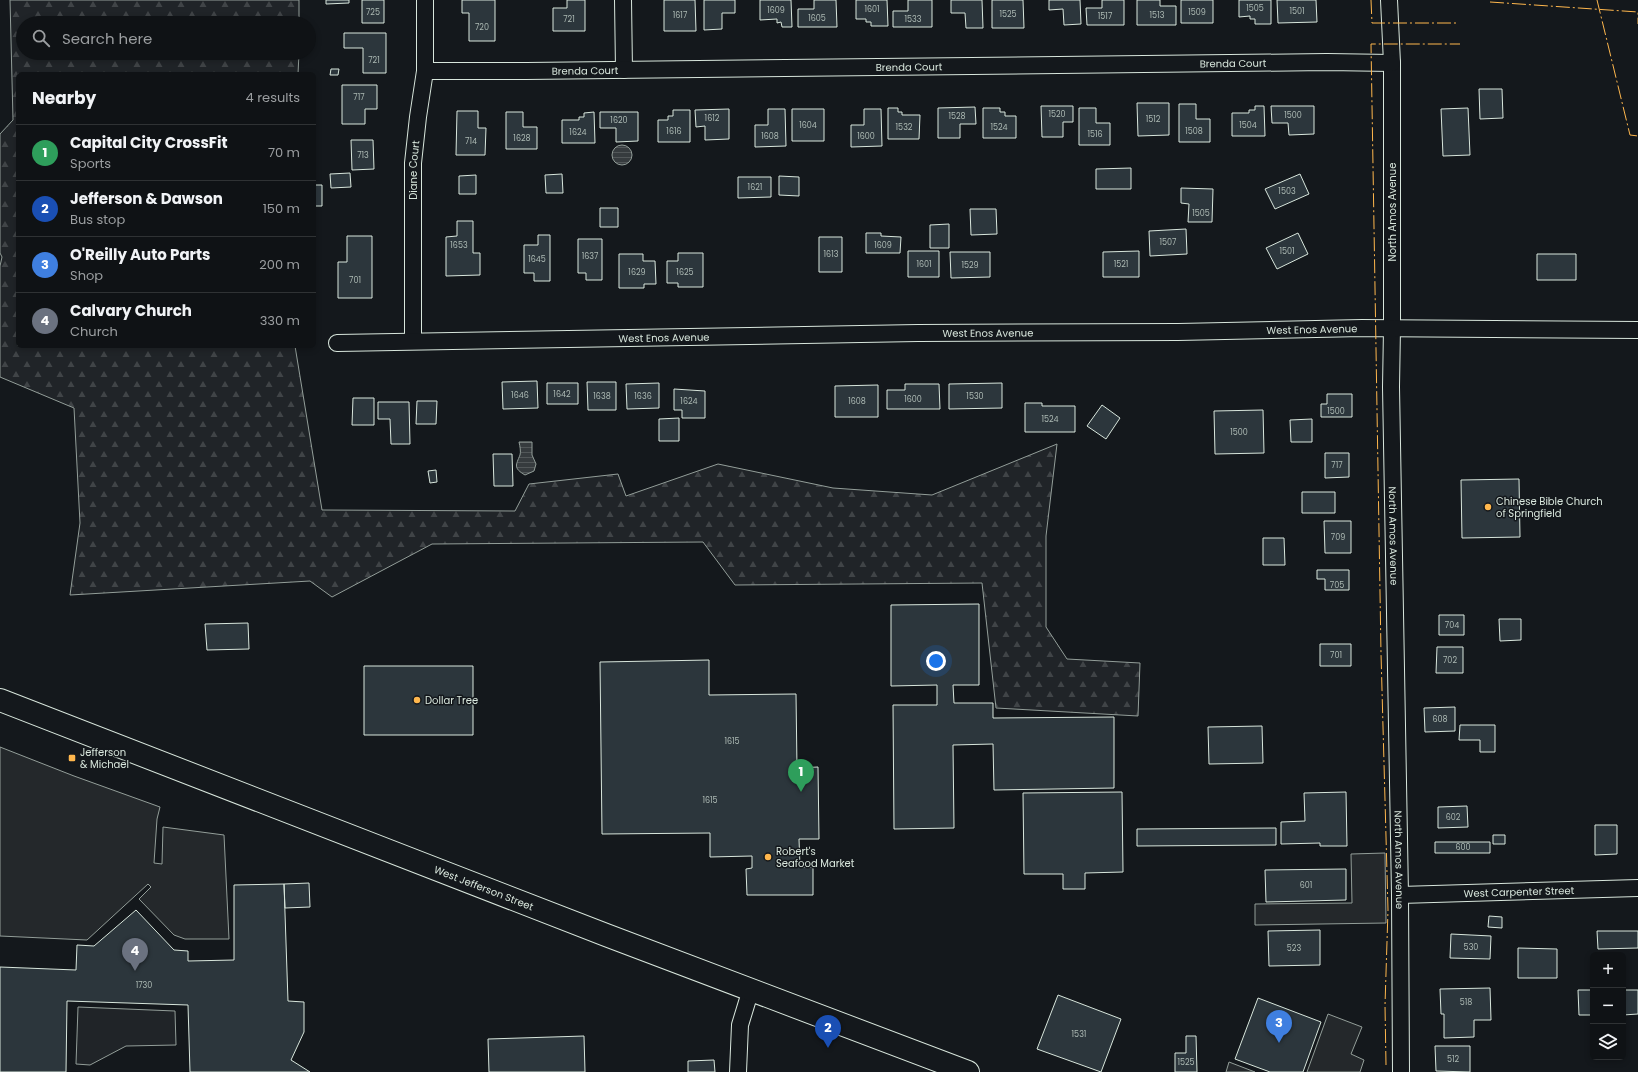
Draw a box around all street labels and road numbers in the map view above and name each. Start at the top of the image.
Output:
street label: Brenda Court [1200,56,1267,71]
street label: Brenda Court [876,59,943,75]
street label: Brenda Court [552,63,619,79]
street label: Diane Court [406,139,423,200]
street label: North Amos Avenue [1385,163,1400,261]
street label: West Enos Avenue [1266,321,1358,338]
street label: West Enos Avenue [942,326,1033,341]
street label: West Enos Avenue [618,330,710,346]
street label: North Amos Avenue [1385,486,1402,585]
street label: North Amos Avenue [1391,810,1407,909]
street label: West Jefferson Street [432,862,536,914]
street label: West Carpenter Street [1463,883,1575,901]

